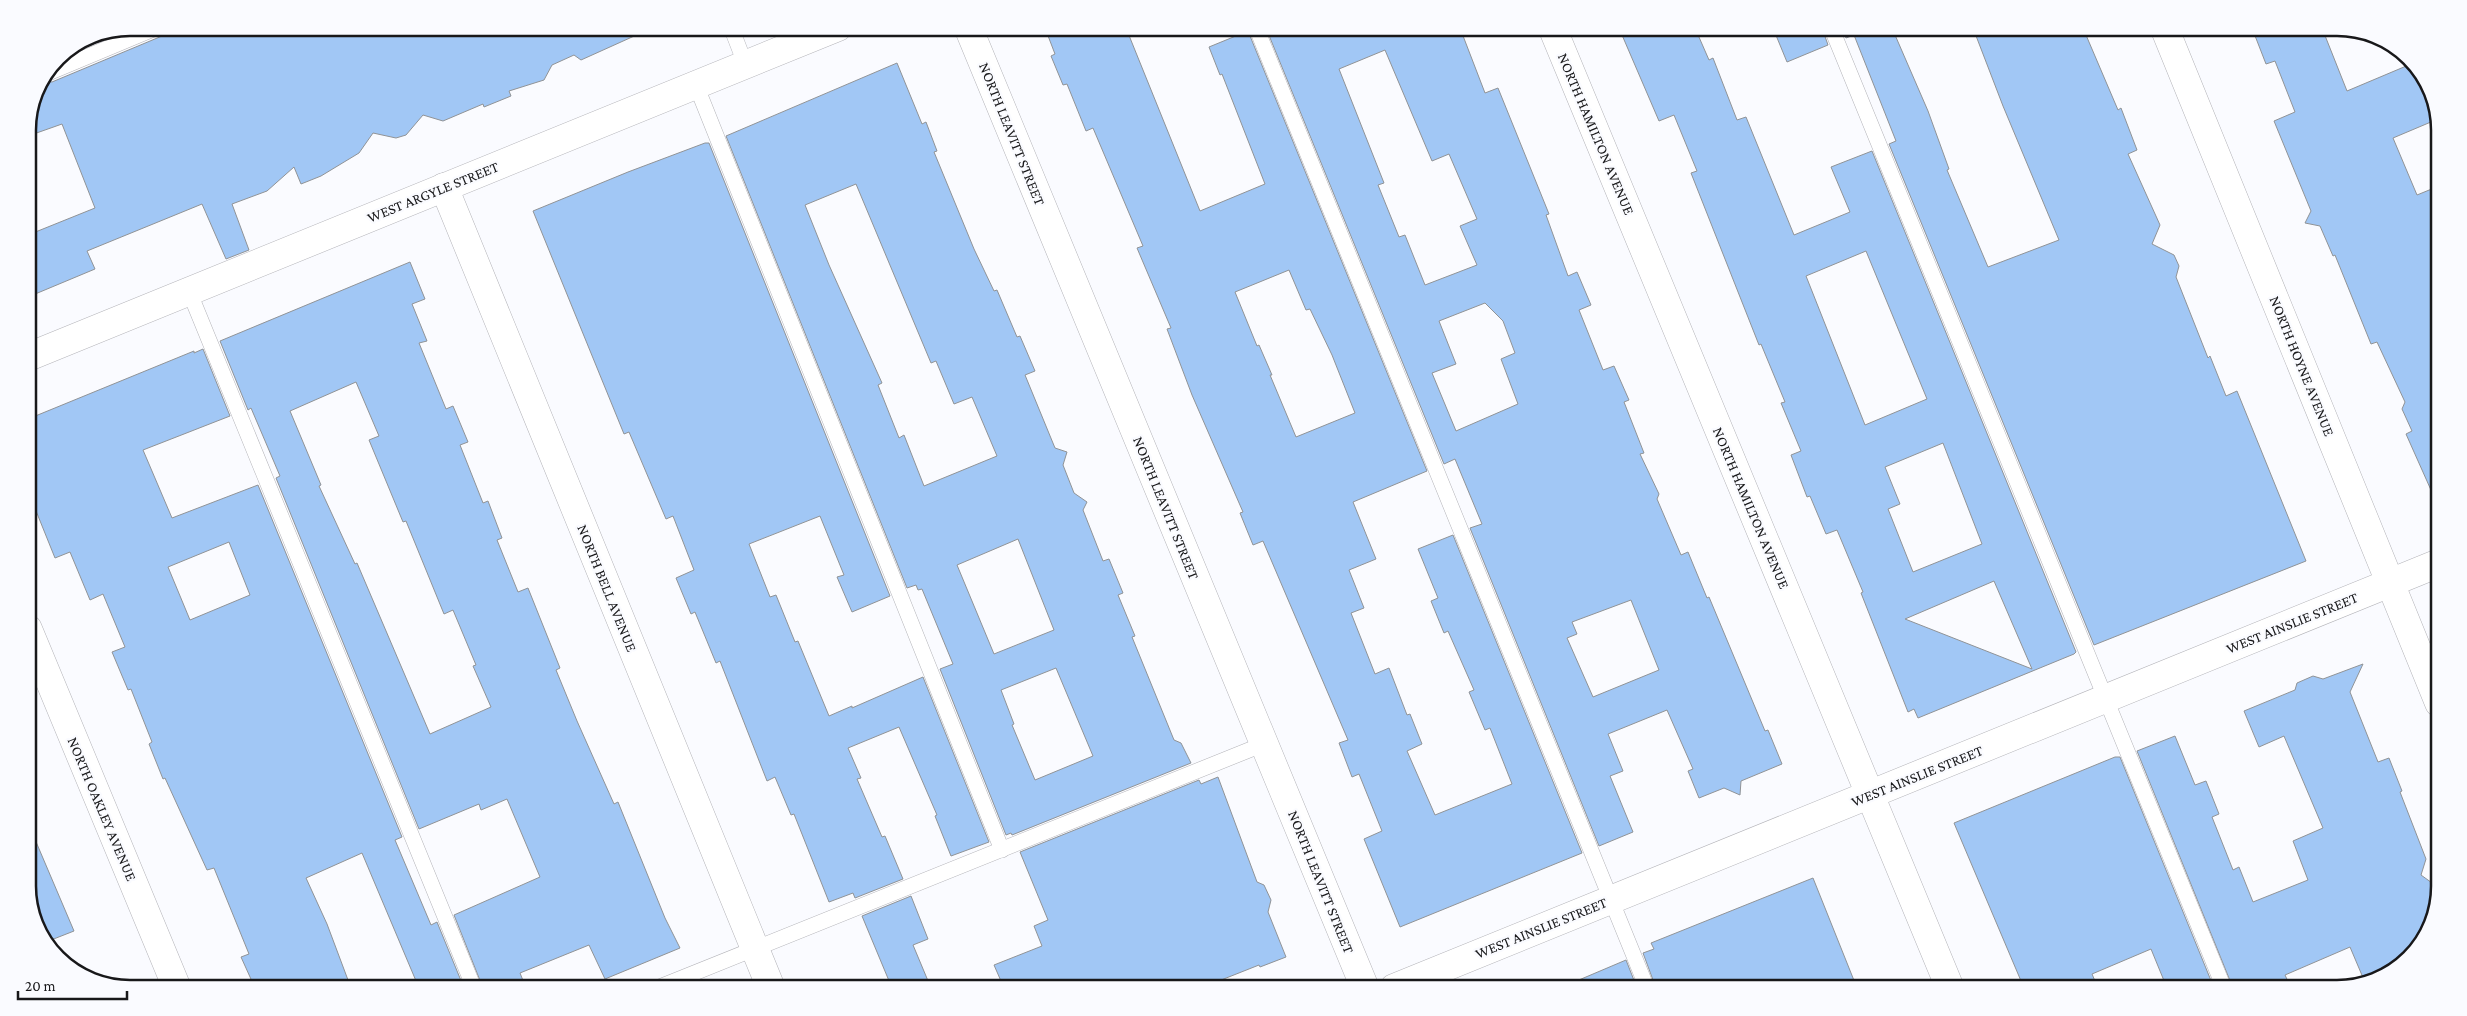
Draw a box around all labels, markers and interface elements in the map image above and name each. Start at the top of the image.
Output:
street label: NORTH HAMILTON AVENUE [1555,51,1637,217]
street label: NORTH LEAVITT STREET [976,60,1048,208]
street label: WEST ARGYLE STREET [365,158,501,226]
street label: NORTH HOYNE AVENUE [2267,294,2337,438]
street label: NORTH HAMILTON AVENUE [1710,425,1792,591]
street label: NORTH LEAVITT STREET [1130,434,1202,582]
street label: NORTH BELL AVENUE [574,522,640,654]
street label: WEST AINSLIE STREET [2224,589,2360,657]
street label: NORTH OAKLEY AVENUE [64,735,140,883]
street label: WEST AINSLIE STREET [1849,742,1985,810]
street label: NORTH LEAVITT STREET [1285,808,1357,956]
street label: WEST AINSLIE STREET [1473,894,1609,962]
scale bar [18,968,126,1000]
text: 20 m [25,978,56,994]

